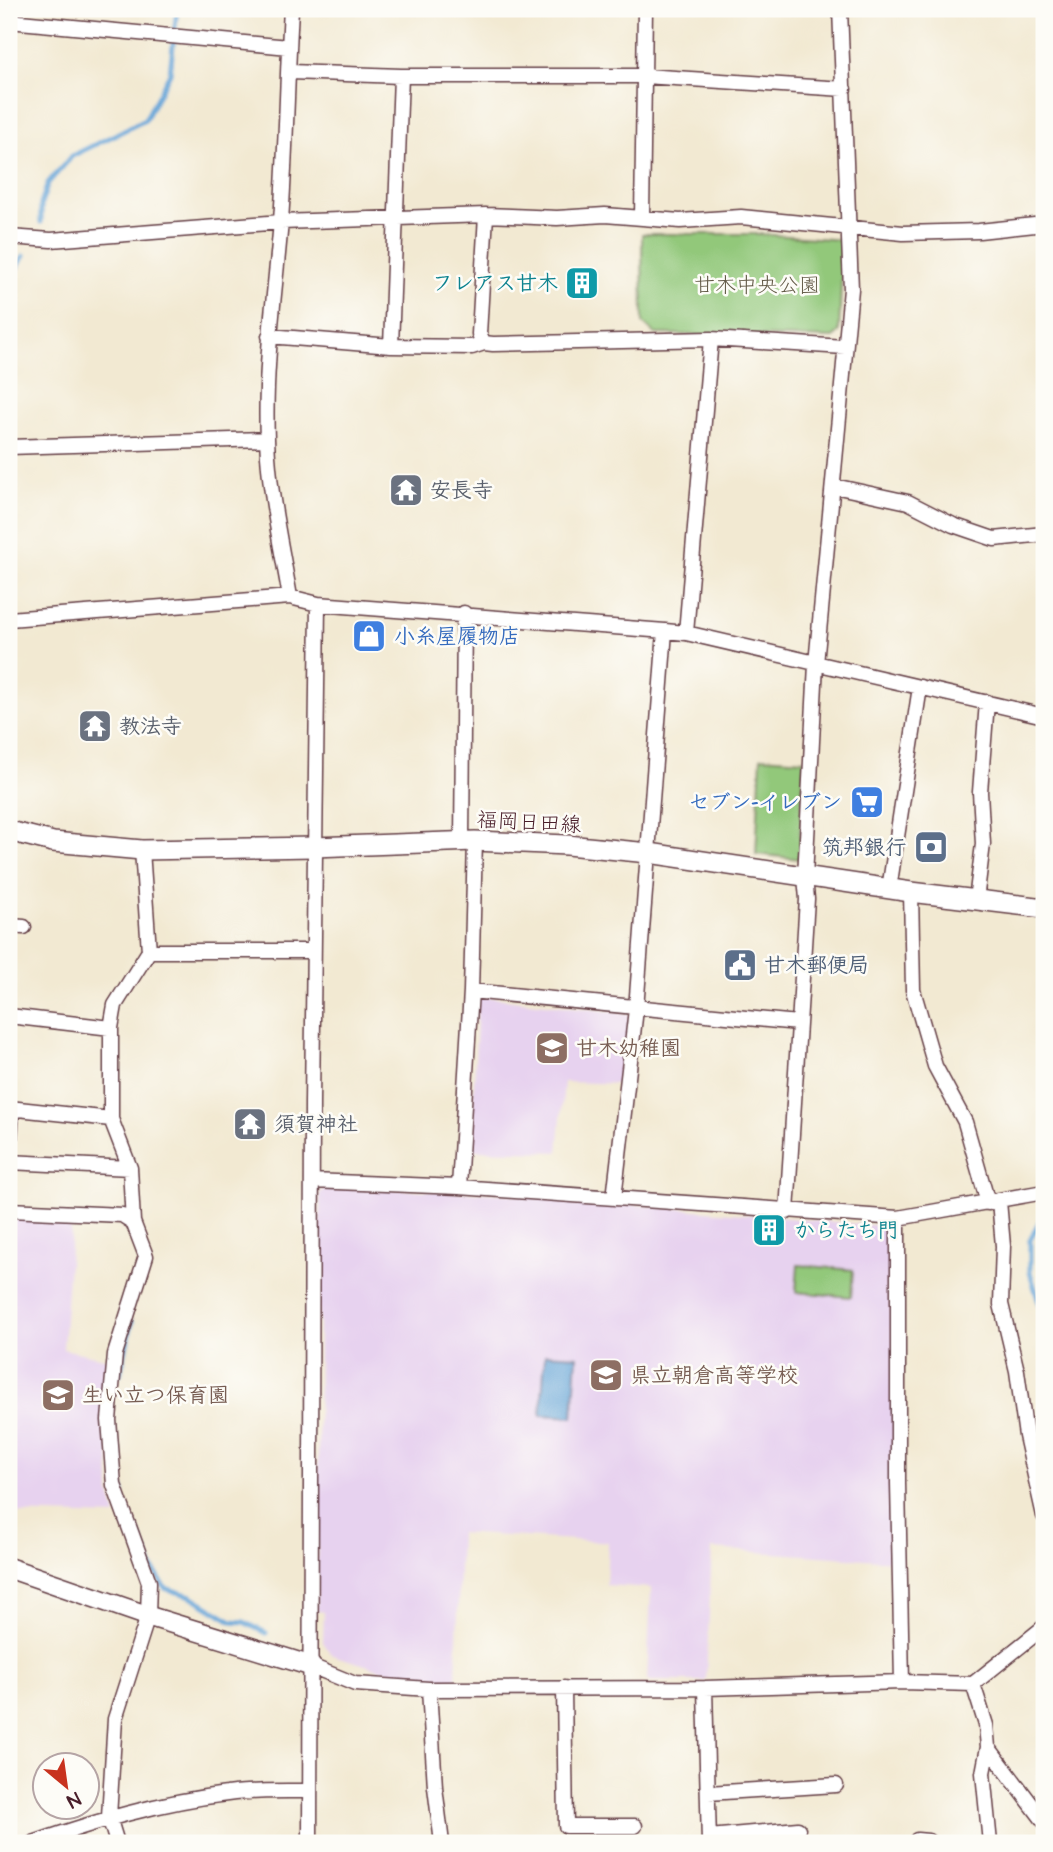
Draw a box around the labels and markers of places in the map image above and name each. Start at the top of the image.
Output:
building icon: フレアス甘木 [563,264,601,302]
place label: フレアス甘木 [432,269,558,298]
temple icon: 安長寺 [387,471,425,509]
place label: 安長寺 [430,476,493,505]
shop icon: 小糸屋履物店 [350,617,388,655]
place label: 小糸屋履物店 [394,622,520,651]
temple icon: 教法寺 [76,707,114,745]
place label: 教法寺 [119,712,182,741]
supermarket icon: セブン-イレブン [848,783,886,821]
place label: セブン-イレブン [688,788,842,817]
bank icon: 筑邦銀行 [912,828,950,866]
place label: 筑邦銀行 [822,833,906,862]
public building icon: 甘木郵便局 [721,946,759,984]
place label: 甘木郵便局 [764,951,869,980]
school or university icon: 甘木幼稚園 [533,1029,571,1067]
place label: 甘木幼稚園 [576,1034,681,1063]
temple icon: 須賀神社 [231,1105,269,1143]
place label: 須賀神社 [274,1110,358,1139]
building icon: からたち門 [750,1211,788,1249]
place label: からたち門 [794,1216,899,1245]
school or university icon: 県立朝倉高等学校 [587,1356,625,1394]
place label: 県立朝倉高等学校 [630,1361,798,1390]
school or university icon: 生い立つ保育園 [39,1376,77,1414]
place label: 生い立つ保育園 [82,1381,229,1410]

